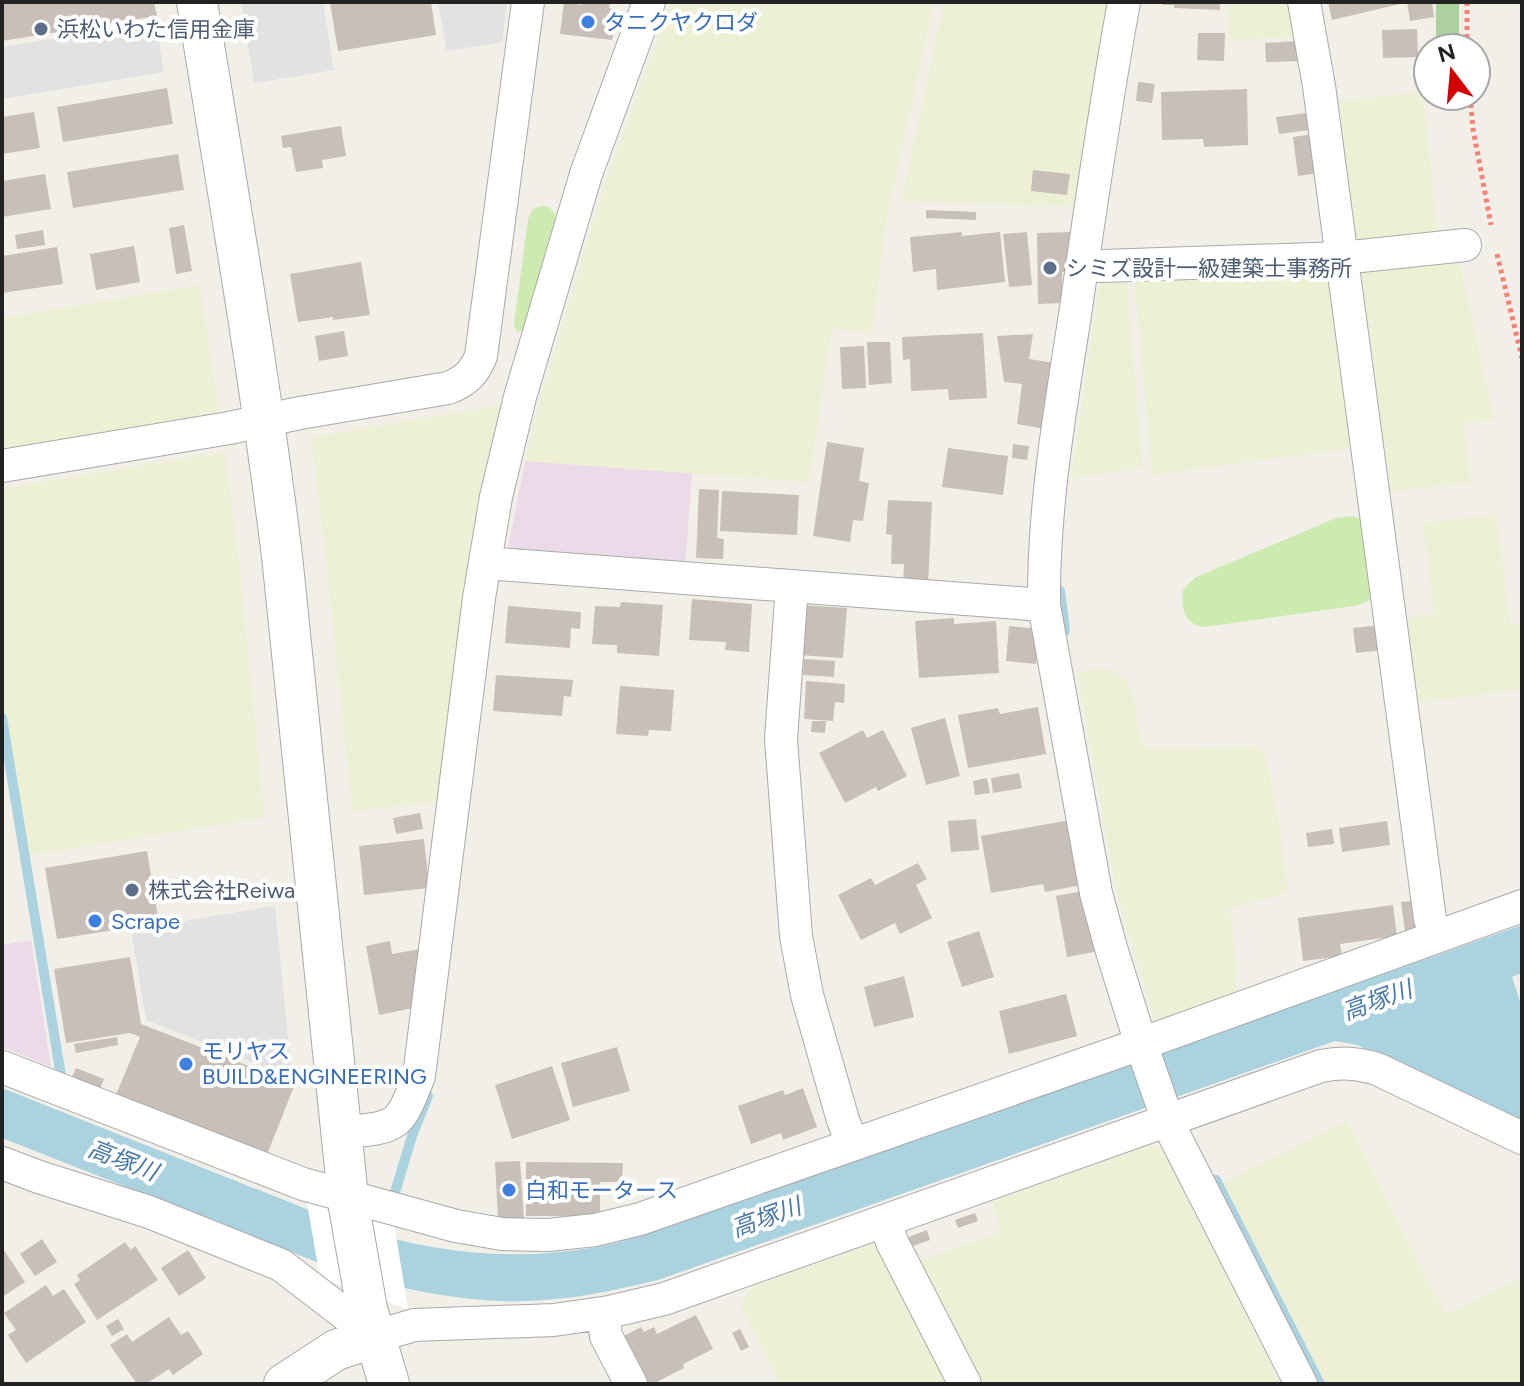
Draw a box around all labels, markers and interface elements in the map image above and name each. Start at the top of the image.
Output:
place label: タニクヤクロダ [604,9,758,36]
marker: タニクヤクロダ [579,13,597,31]
place label: 浜松いわた信用金庫 [57,16,255,43]
marker: 浜松いわた信用金庫 [32,20,50,38]
north arrow [1412,32,1492,112]
text: N [1435,38,1459,69]
place label: シミズ設計一級建築士事務所 [1066,255,1352,282]
marker: シミズ設計一級建築士事務所 [1041,259,1059,277]
place label: 株式会社Reiwa [148,877,295,904]
marker: 株式会社Reiwa [123,881,141,899]
place label: Scrape [111,908,180,935]
marker: Scrape [86,912,104,930]
water label: 高塚川 [1338,973,1419,1026]
place label: モリヤス BUILD&ENGINEERING [202,1038,427,1090]
marker: モリヤス BUILD&ENGINEERING [177,1055,195,1073]
water label: 高塚川 [84,1134,165,1188]
place label: 白和モータース [525,1177,678,1204]
marker: 白和モータース [500,1181,518,1199]
water label: 高塚川 [727,1190,808,1243]

